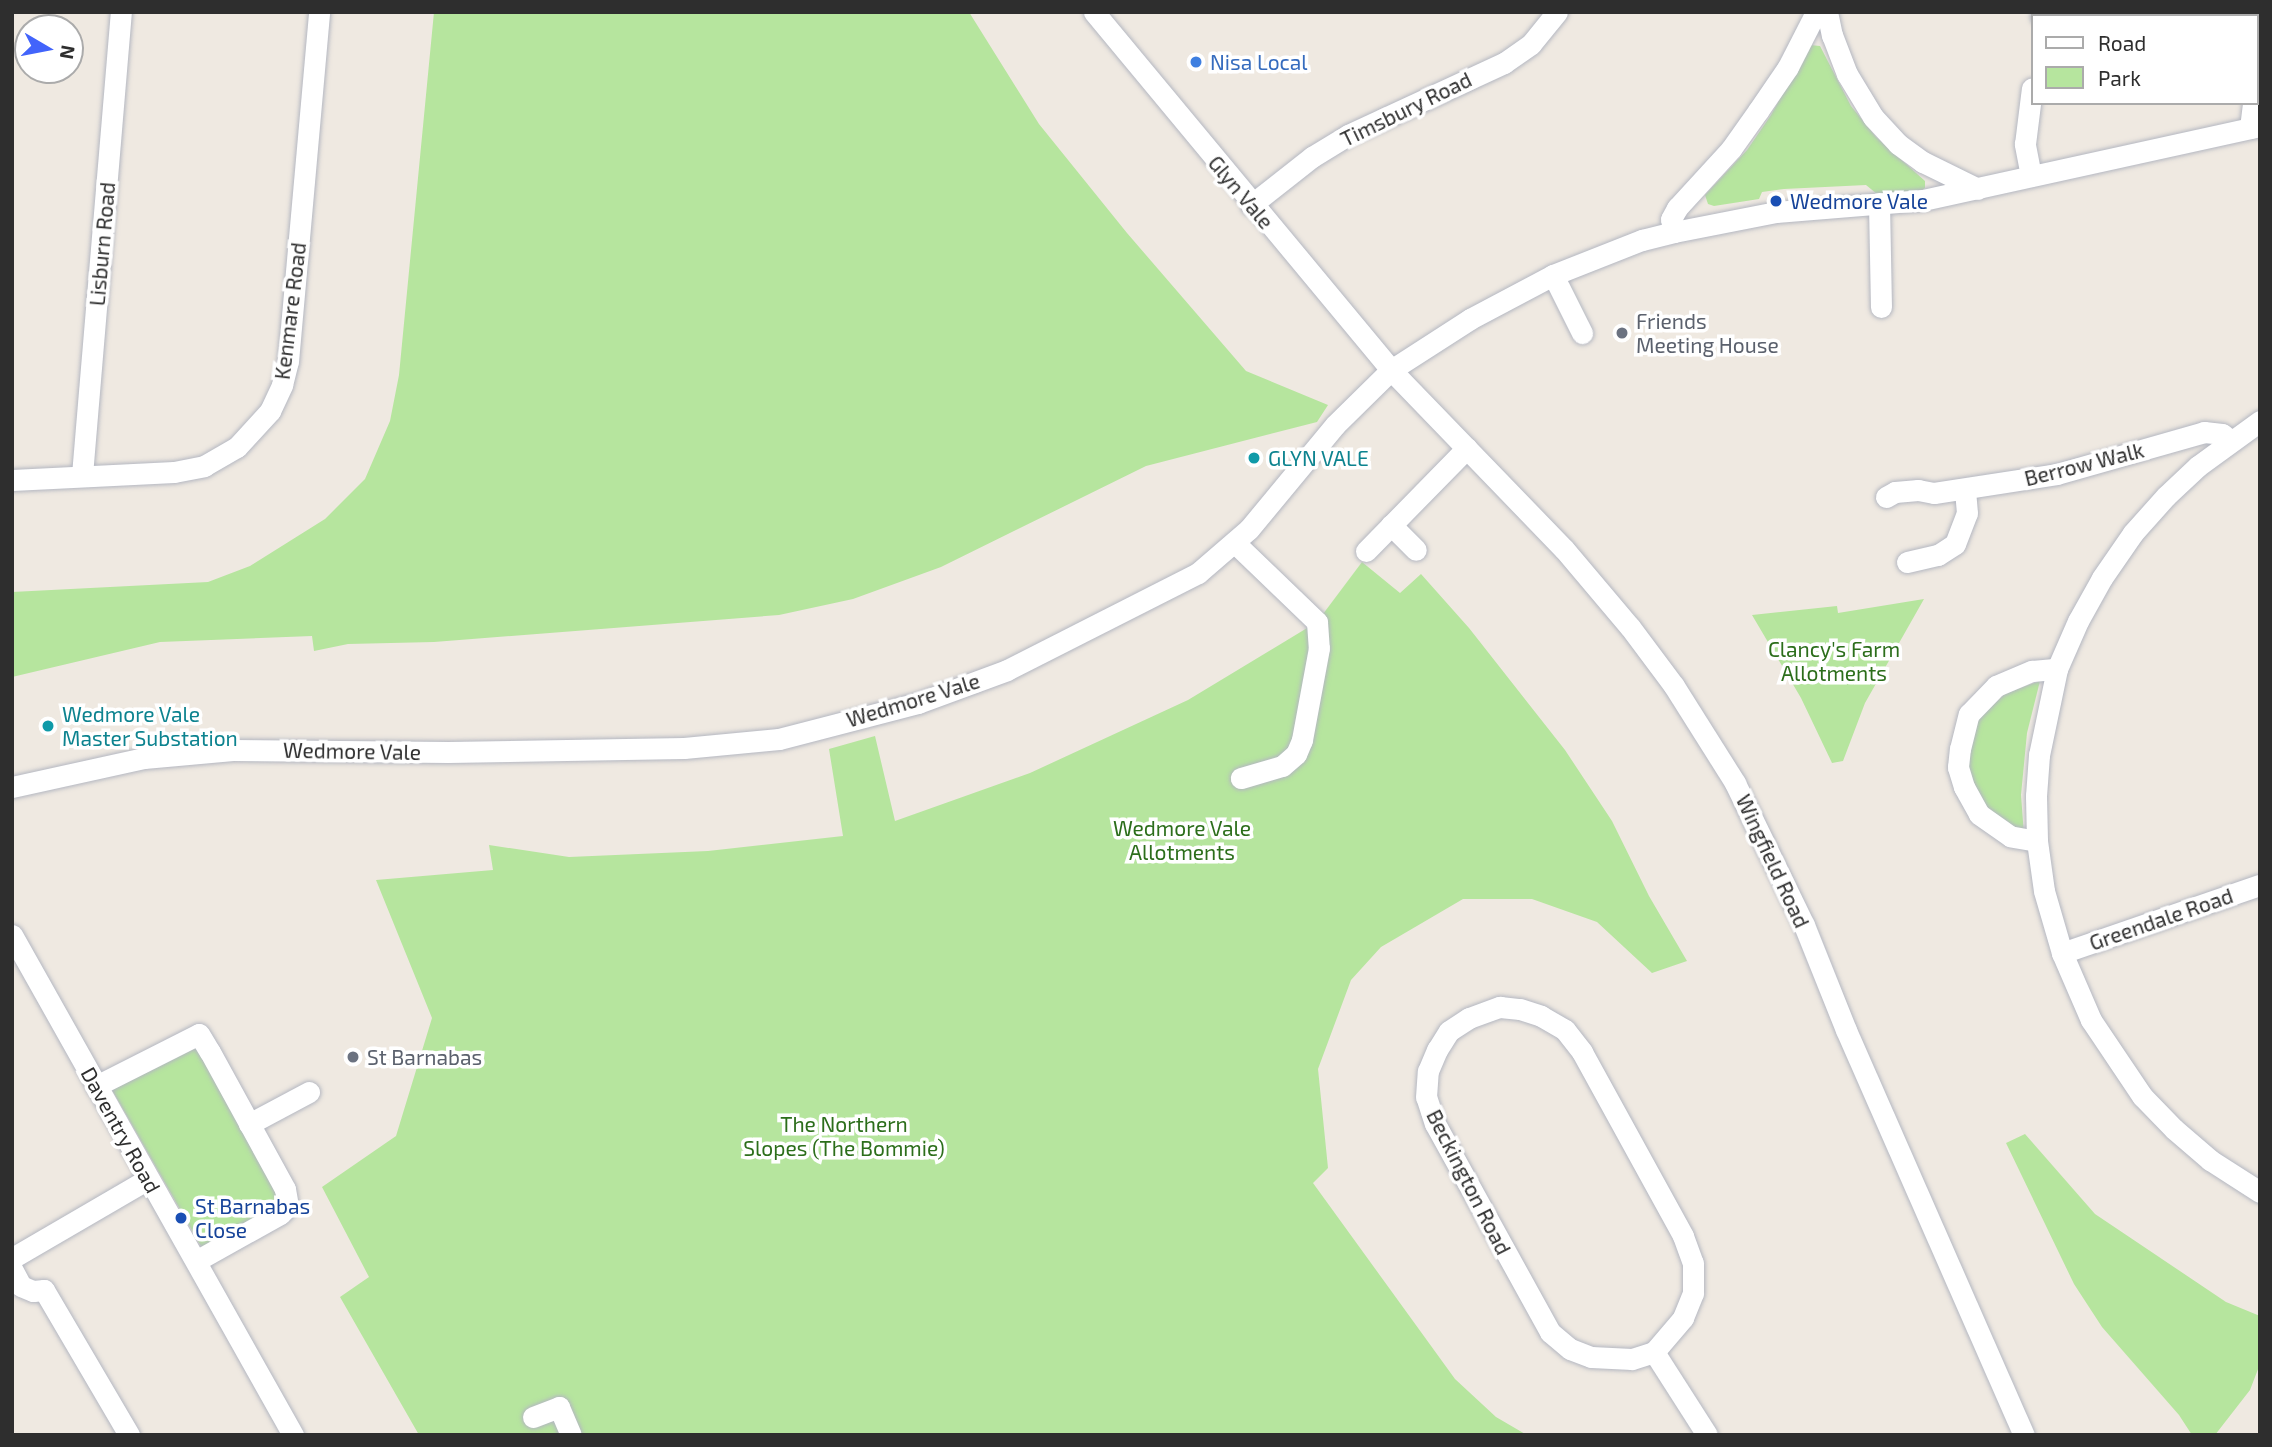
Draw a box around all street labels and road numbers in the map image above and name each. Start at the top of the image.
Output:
street label: Timsbury Road [1336,66,1476,152]
street label: Glyn Vale [1203,150,1279,234]
street label: Lisburn Road [84,181,120,307]
street label: Kenmare Road [269,241,311,381]
street label: Berrow Walk [2021,437,2147,491]
street label: Wedmore Vale [843,668,983,732]
street label: Wedmore Vale [283,737,421,765]
street label: Wingfield Road [1731,790,1815,932]
street label: Greendale Road [2086,883,2236,955]
street label: Daventry Road [76,1062,166,1198]
street label: Beckington Road [1422,1105,1516,1259]

